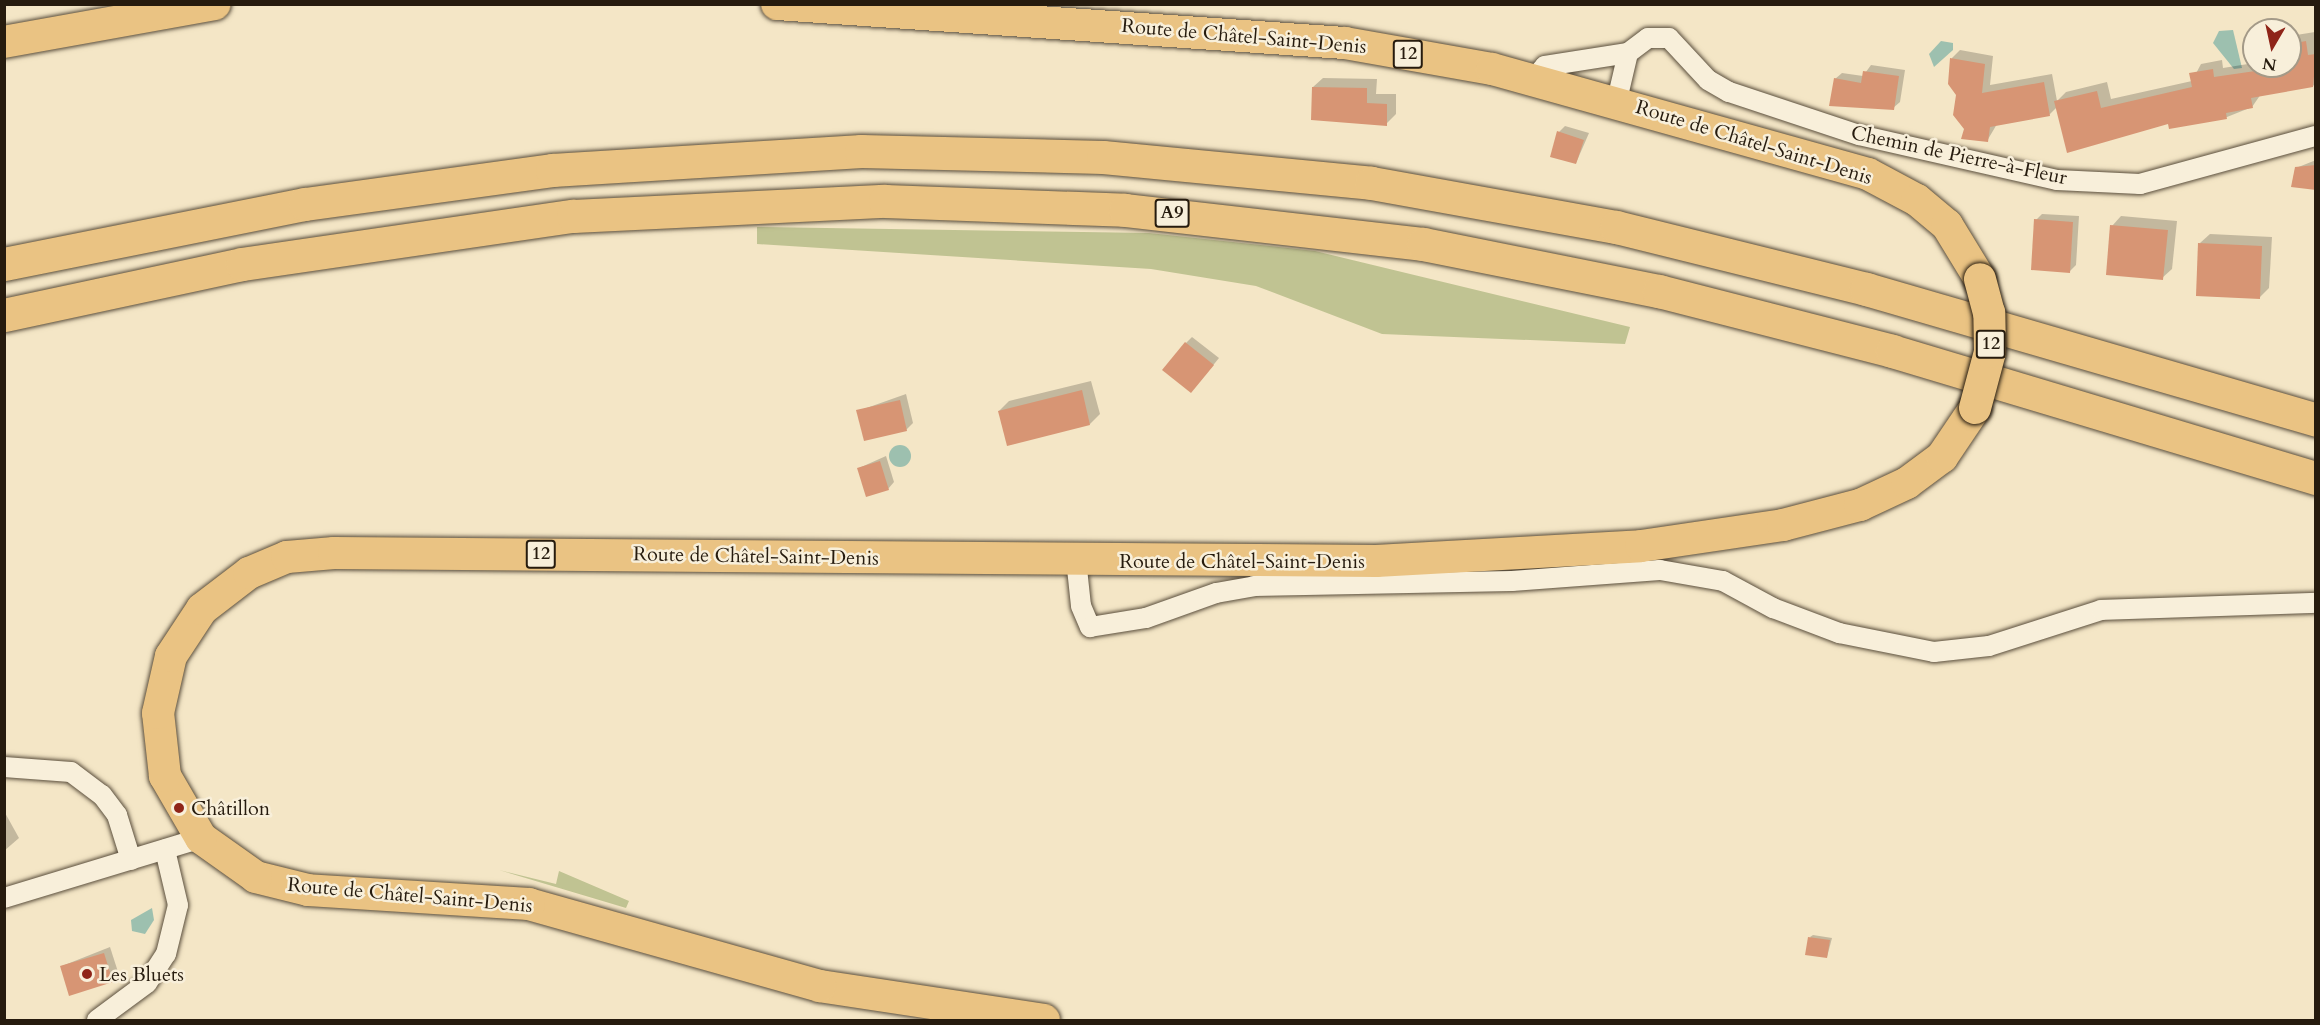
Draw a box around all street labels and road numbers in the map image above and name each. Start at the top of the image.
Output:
street label: Route de Châtel-Saint-Denis [1121,13,1367,59]
road number: 12 [1392,39,1424,69]
street label: Route de Châtel-Saint-Denis [1633,95,1875,189]
street label: Chemin de Pierre-à-Fleur [1849,120,2069,190]
road number: A9 [1154,198,1190,228]
road number: 12 [1974,329,2008,359]
road number: 12 [524,539,558,569]
street label: Route de Châtel-Saint-Denis [633,542,879,570]
street label: Route de Châtel-Saint-Denis [1119,549,1365,573]
street label: Route de Châtel-Saint-Denis [287,872,533,918]

